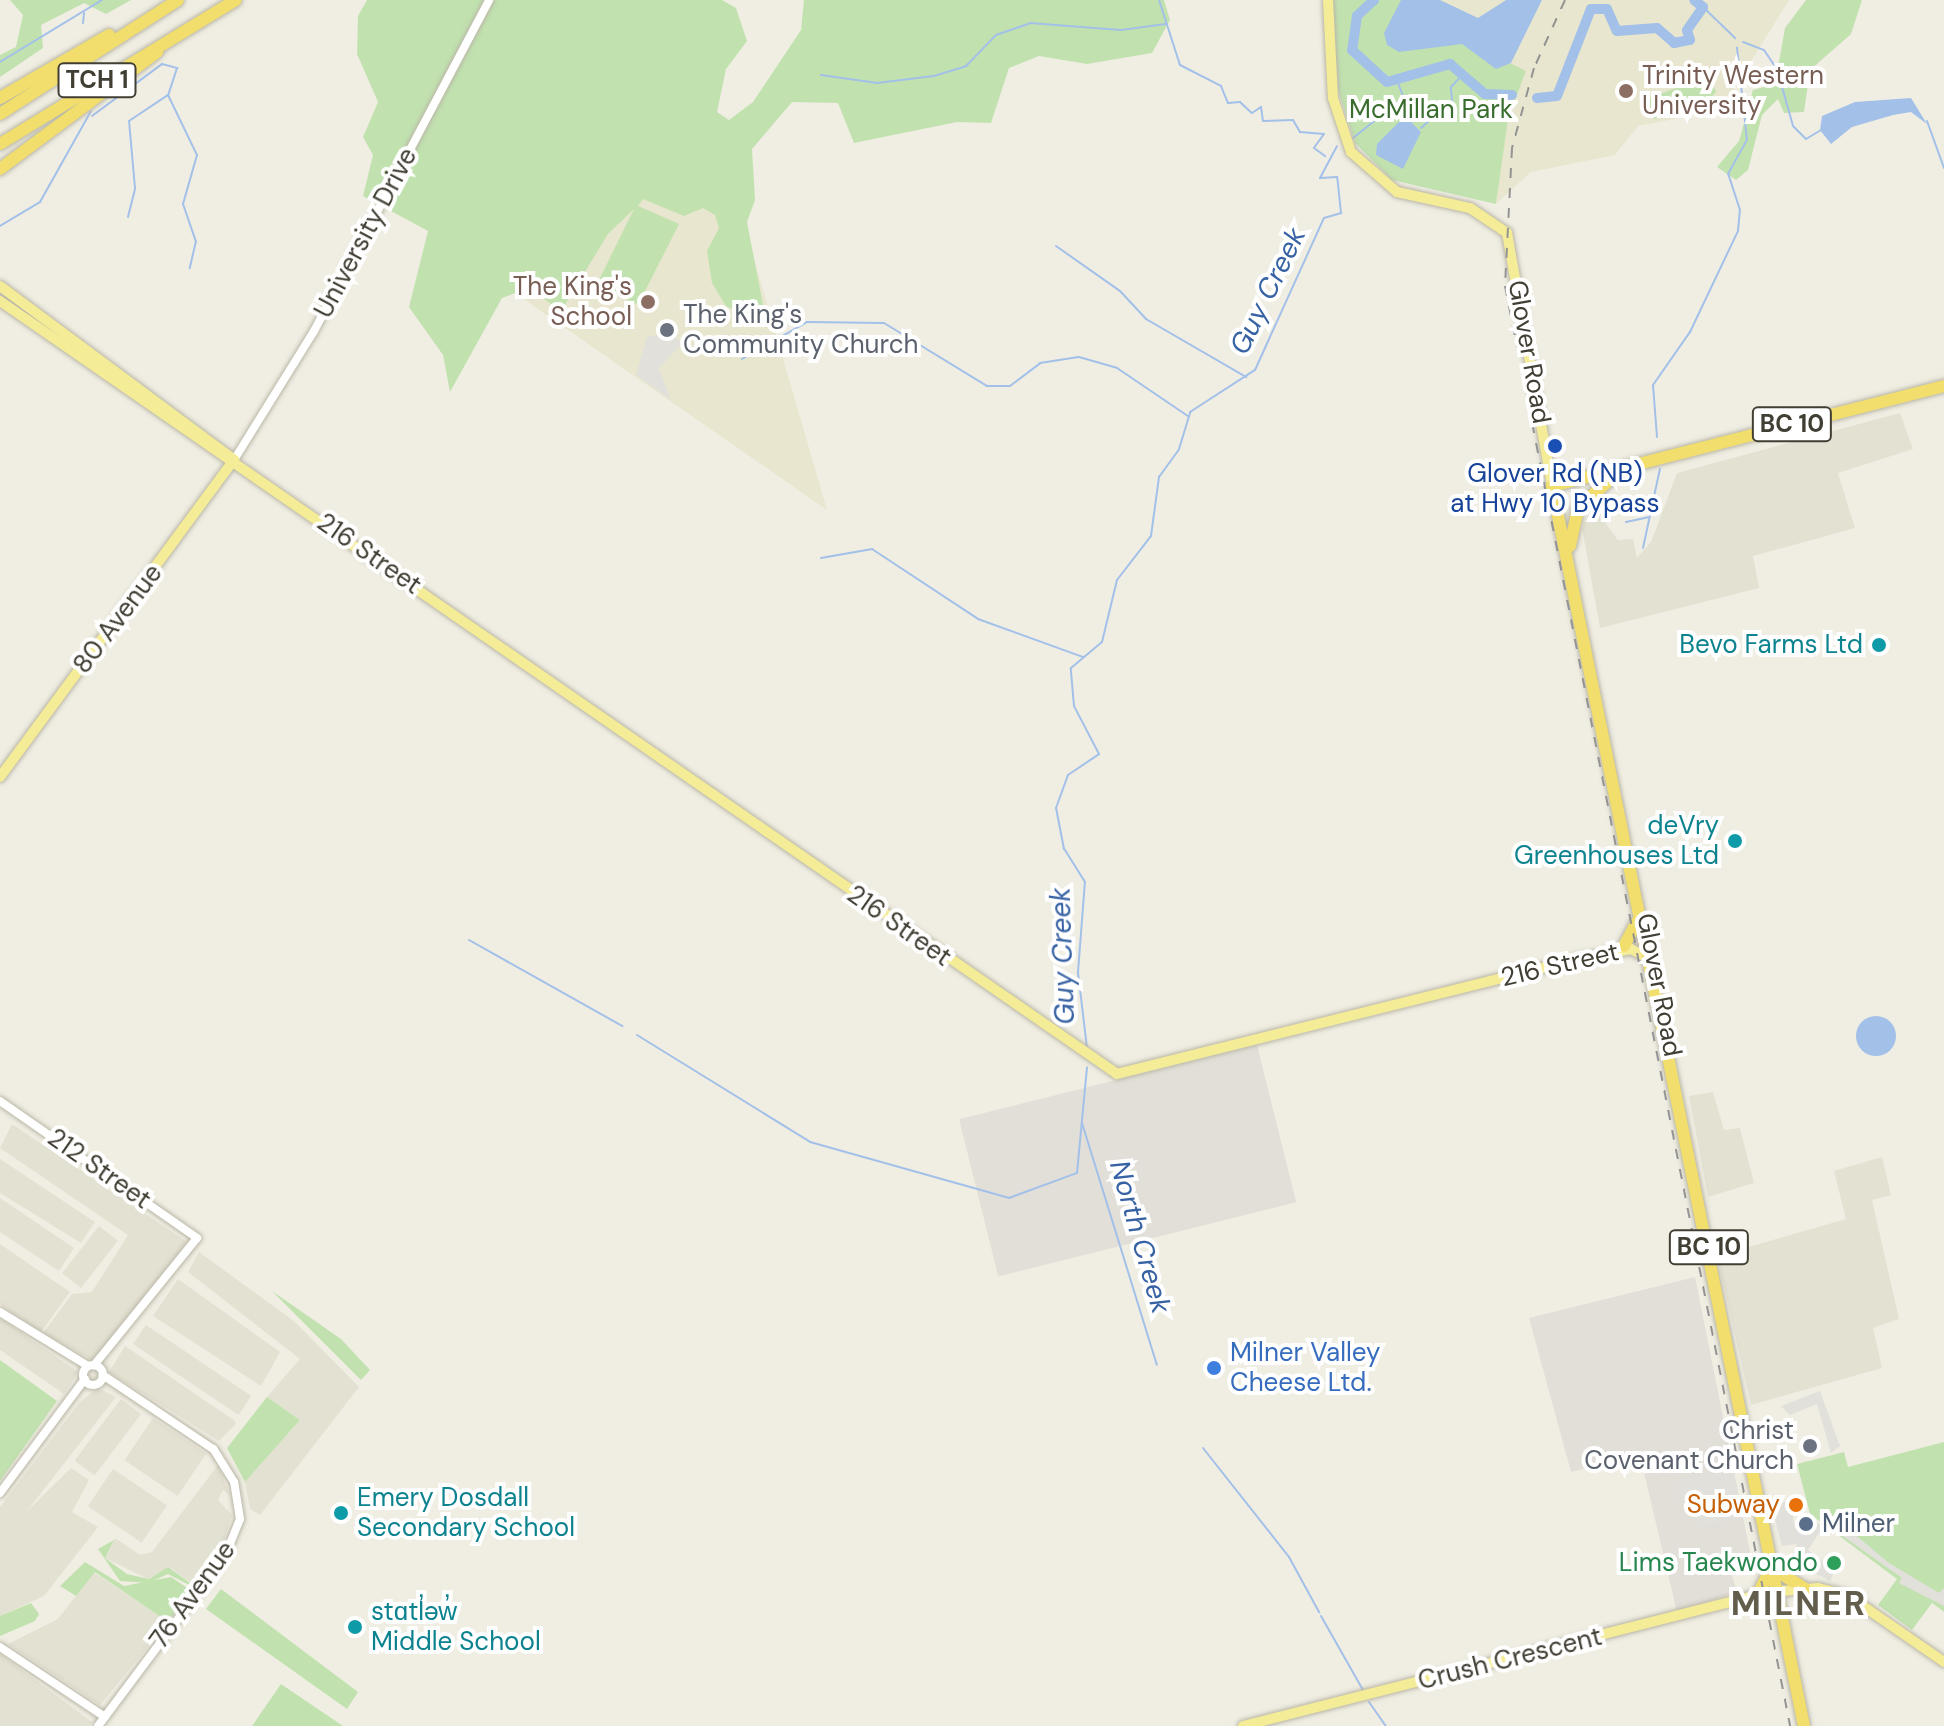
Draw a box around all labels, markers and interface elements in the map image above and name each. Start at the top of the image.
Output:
road number: TCH 1 [57,60,137,100]
place label: Trinity Western University [1642,60,1824,122]
marker: Trinity Western University [1617,82,1635,100]
park label: McMillan Park [1349,94,1513,126]
street label: University Drive [308,143,424,323]
water label: Guy Creek [1223,222,1313,360]
place label: The King's School [513,271,632,332]
street label: Glover Road [1501,278,1557,426]
marker: The King's School [639,293,657,311]
place label: The King's Community Church [683,299,918,360]
marker: The King's Community Church [658,321,676,339]
road number: BC 10 [1750,404,1834,444]
marker: Glover Rd (NB) at Hwy 10 Bypass [1546,437,1564,455]
place label: Glover Rd (NB) at Hwy 10 Bypass [1450,458,1660,520]
street label: 216 Street [311,507,427,601]
street label: 80 Avenue [67,558,169,680]
place label: Bevo Farms Ltd [1679,629,1863,661]
marker: Bevo Farms Ltd [1870,636,1888,654]
place label: deVry Greenhouses Ltd [1514,810,1719,872]
marker: deVry Greenhouses Ltd [1726,832,1744,850]
street label: 216 Street [841,879,957,973]
water label: Guy Creek [1044,887,1082,1025]
street label: Glover Road [1630,911,1688,1059]
street label: 216 Street [1498,936,1622,994]
street label: 212 Street [41,1122,157,1216]
water label: North Creek [1102,1157,1178,1317]
road number: BC 10 [1667,1227,1751,1267]
place label: Milner Valley Cheese Ltd. [1230,1337,1381,1398]
marker: Milner Valley Cheese Ltd. [1205,1359,1223,1377]
place label: Christ Covenant Church [1584,1415,1794,1476]
marker: Christ Covenant Church [1801,1437,1819,1455]
place label: Emery Dosdall Secondary School [357,1482,575,1544]
place label: Subway [1687,1489,1780,1521]
marker: Subway [1787,1496,1805,1514]
marker: Emery Dosdall Secondary School [332,1504,350,1522]
place label: Milner [1822,1508,1895,1540]
marker: Milner [1797,1515,1815,1533]
street label: 76 Avenue [144,1535,242,1655]
place label: Lims Taekwondo [1619,1547,1818,1579]
marker: Lims Taekwondo [1825,1554,1843,1572]
district label: MILNER [1731,1584,1867,1624]
place label: stɑtl̓əw̓ Middle School [371,1596,541,1658]
marker: stɑtl̓əw̓ Middle School [346,1618,364,1636]
street label: Crush Crescent [1415,1621,1605,1697]

